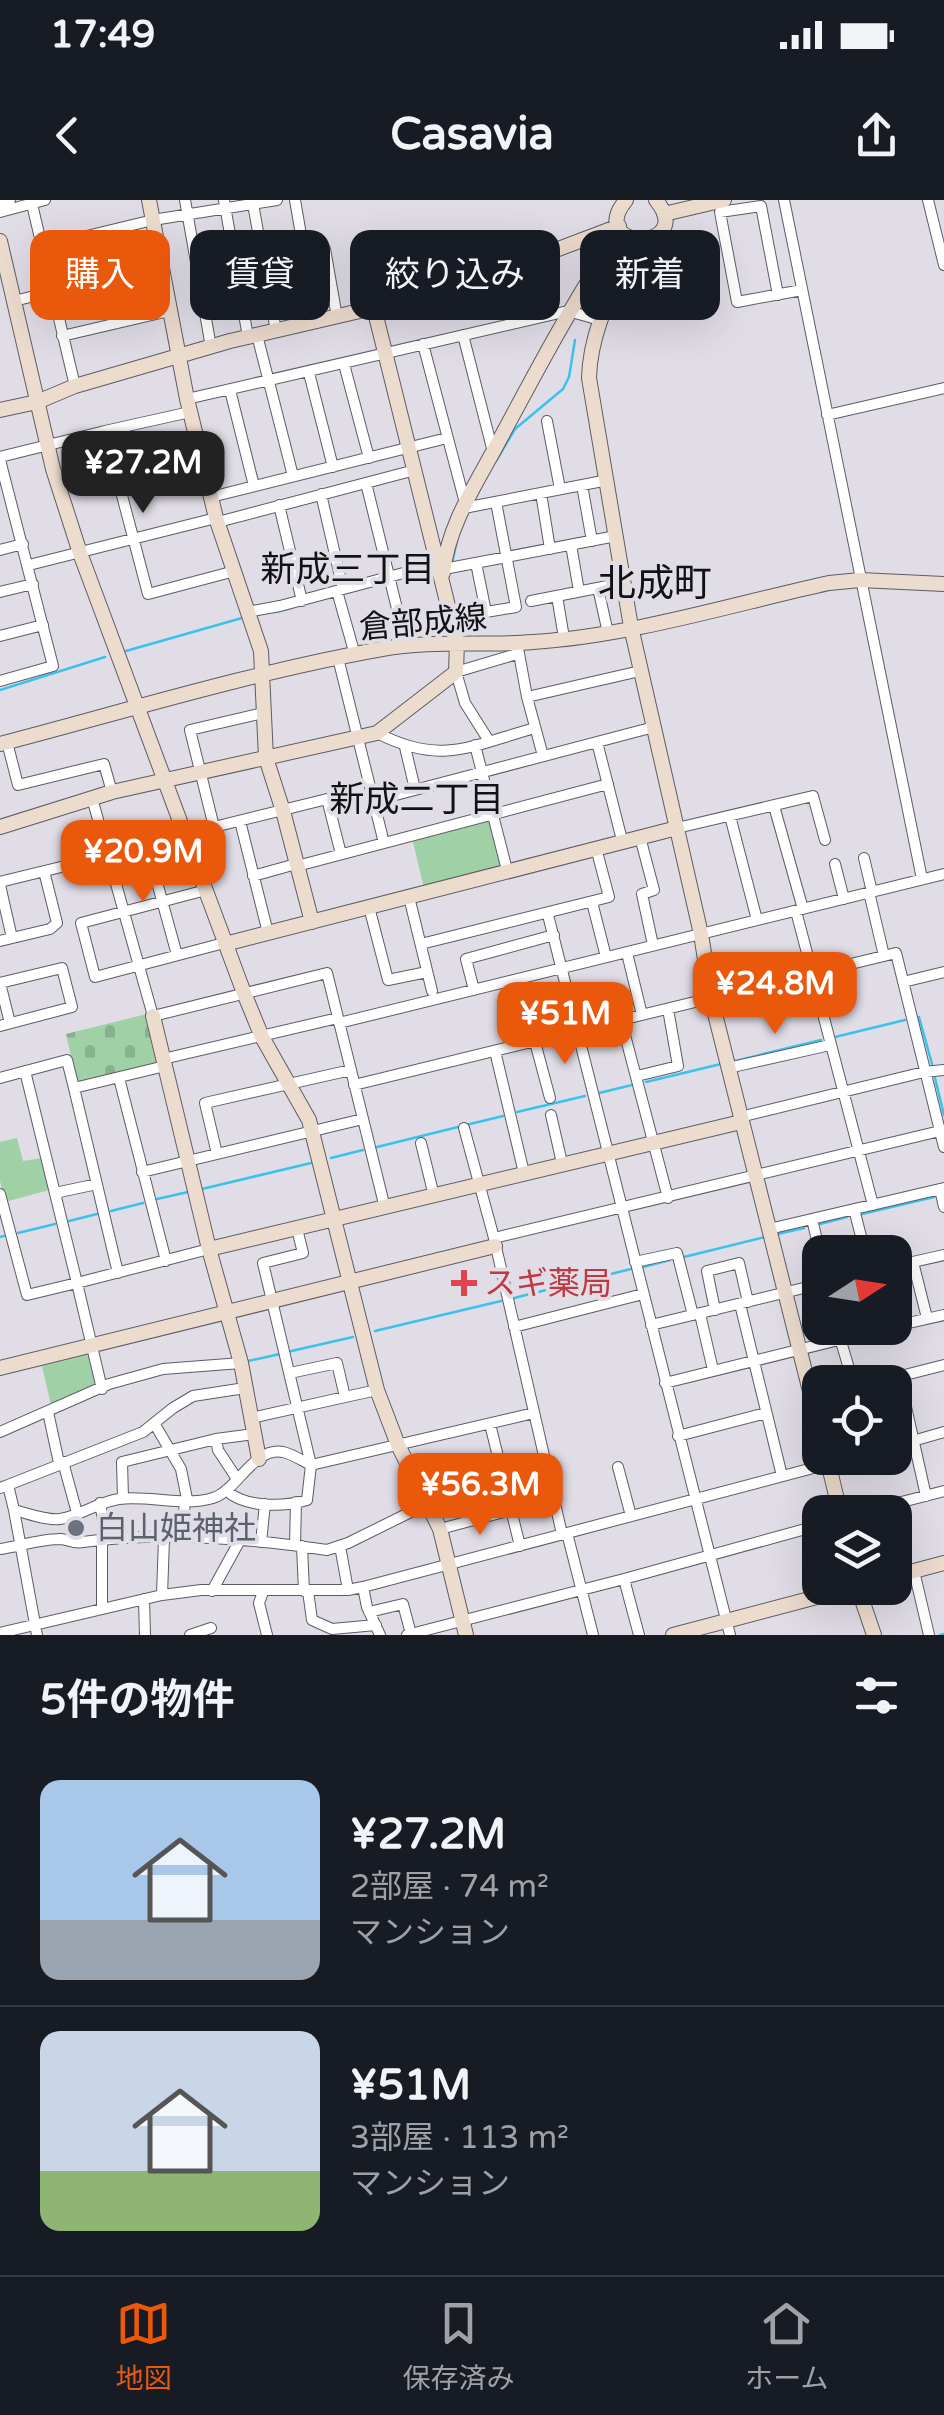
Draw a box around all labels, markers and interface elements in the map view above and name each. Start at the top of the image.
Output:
text: 17:49 [50,12,155,58]
icon: back [40,108,95,163]
text: Casavia [390,108,554,162]
icon: share [849,108,904,163]
chip: 購入 [30,230,170,320]
chip: 賃貸 [190,230,330,320]
chip: 絞り込み [350,230,560,320]
chip: 新着 [580,230,720,320]
pin: ¥27.2M [62,431,224,516]
text: ¥27.2M [84,444,202,482]
district label: 新成三丁目 [260,549,436,591]
district label: 北成町 [598,561,712,607]
street label: 倉部成線 [358,598,489,648]
district label: 新成二丁目 [329,779,505,821]
pin: ¥20.9M [62,820,224,905]
text: ¥20.9M [83,833,203,871]
pin: ¥24.8M [694,952,856,1037]
text: ¥24.8M [715,965,835,1003]
pin: ¥51M [506,982,624,1067]
text: ¥51M [519,995,611,1033]
north arrow [802,1235,912,1345]
map controls [802,1235,912,1605]
place label: スギ薬局 [484,1265,612,1303]
marker: スギ薬局 [453,1272,475,1294]
button: locate [802,1365,912,1475]
pin: ¥56.3M [399,1453,561,1538]
text: ¥56.3M [420,1466,540,1504]
button: layers [802,1495,912,1605]
place label: 白山姫神社 [96,1510,256,1548]
marker: 白山姫神社 [65,1517,87,1539]
icon: filters [849,1668,904,1723]
text: 5件の物件 [40,1675,234,1726]
text: ¥27.2M [350,1809,506,1860]
icon: home [120,1820,240,1940]
text: 2部屋 · 74 m² [350,1868,549,1906]
text: マンション [350,1914,510,1952]
text: ¥51M [350,2060,471,2111]
icon: home [120,2071,240,2191]
text: 3部屋 · 113 m² [350,2119,569,2157]
text: マンション [350,2165,510,2203]
tab: 地図 [115,2296,171,2396]
tab: 保存済み [402,2296,514,2396]
tab: ホーム [745,2296,829,2396]

